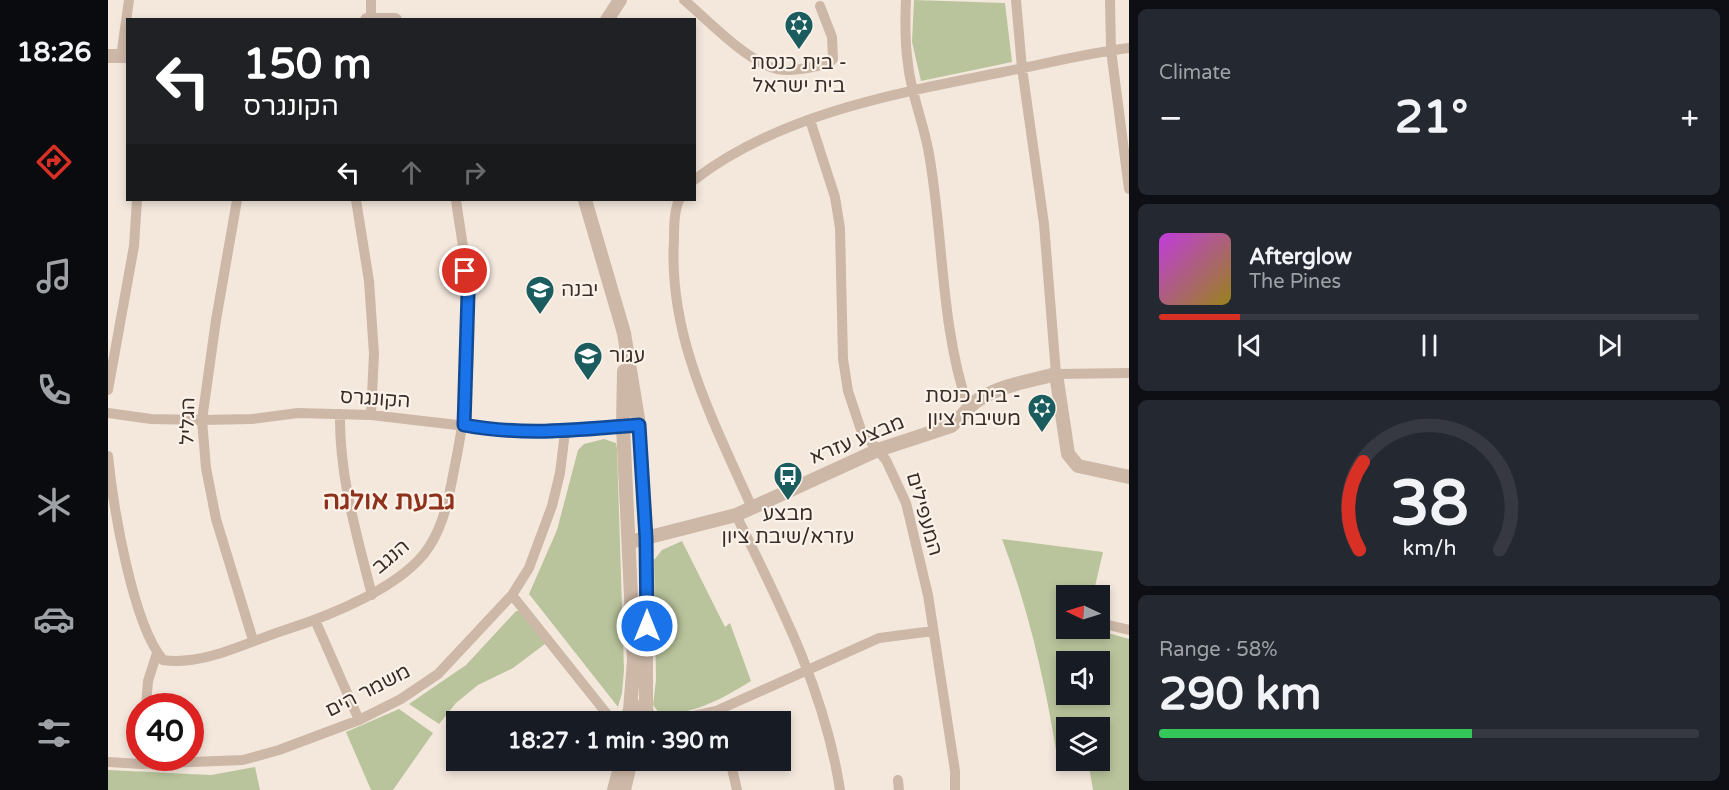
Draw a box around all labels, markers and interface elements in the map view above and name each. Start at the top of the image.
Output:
synagogue icon: בית כנסת - בית ישראל [783,9,815,51]
text: 18:26 [17,36,91,69]
text: 150 m [243,39,372,90]
icon: left [144,42,222,120]
place label: בית כנסת - בית ישראל [751,51,847,98]
text: Climate [1159,61,1231,85]
text: הקונגרס [243,90,339,123]
text: 21° [1395,91,1468,145]
text: − [1159,99,1183,138]
text: + [1680,99,1699,138]
icon: directions [33,141,75,183]
icon: left [332,156,365,189]
icon: ahead [395,156,428,189]
icon: right [458,156,491,189]
text: Afterglow [1249,244,1352,270]
pin [439,245,490,296]
icon: arrive [448,254,481,287]
icon: music [33,255,75,297]
text: The Pines [1249,270,1341,294]
school or university icon: יבנה [524,274,556,316]
place label: יבנה [561,278,598,302]
icon: previous [1233,329,1266,362]
icon: pause [1413,329,1446,362]
icon: next [1593,329,1626,362]
school or university icon: עגור [572,340,604,382]
place label: עגור [609,344,645,368]
icon: phone [33,369,75,411]
place label: בית כנסת - משיבת ציון [925,384,1021,431]
street label: הקונגרס [339,385,411,413]
synagogue icon: בית כנסת - משיבת ציון [1026,392,1058,434]
street label: הגליל [176,397,200,445]
street label: מבצע עזרא [806,410,908,470]
bus stop icon: מבצע עזרא/שיבת ציון [772,460,804,502]
text: 38 [1390,467,1468,542]
street label: המעפילים [901,469,947,559]
icon: climate [33,484,75,526]
district label: גבעת אולגה [323,485,455,516]
place label: מבצע עזרא/שיבת ציון [722,502,854,549]
street label: הנגב [368,535,414,579]
text: km/h [1402,535,1456,561]
north arrow [1056,585,1110,639]
map controls [1056,585,1110,771]
position arrow [615,594,679,658]
icon: car [33,598,75,640]
text: Range · 58% [1159,638,1278,662]
button: sound [1056,651,1110,705]
street label: משמר הים [322,659,414,723]
text: 290 km [1159,668,1321,722]
speed limit sign: 40 [126,693,204,771]
icon: filters [33,712,75,754]
button: layers [1056,717,1110,771]
text: 18:27 · 1 min · 390 m [508,728,729,754]

